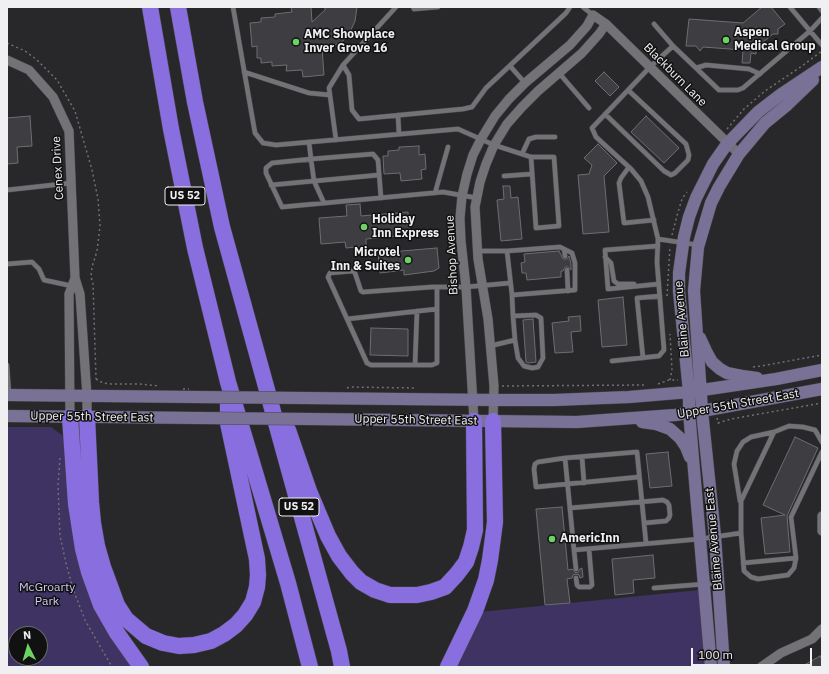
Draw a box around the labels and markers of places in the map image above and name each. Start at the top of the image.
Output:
place label: Aspen Medical Group [734,26,815,54]
place label: AMC Showplace Inver Grove 16 [304,28,395,56]
marker: Aspen Medical Group [721,35,731,45]
marker: AMC Showplace Inver Grove 16 [291,37,301,47]
place label: Holiday Inn Express [372,213,439,241]
marker: Holiday Inn Express [359,222,369,232]
place label: Microtel Inn & Suites [331,246,400,274]
marker: Microtel Inn & Suites [403,255,413,265]
place label: AmericInn [560,532,620,546]
marker: AmericInn [547,534,557,544]

